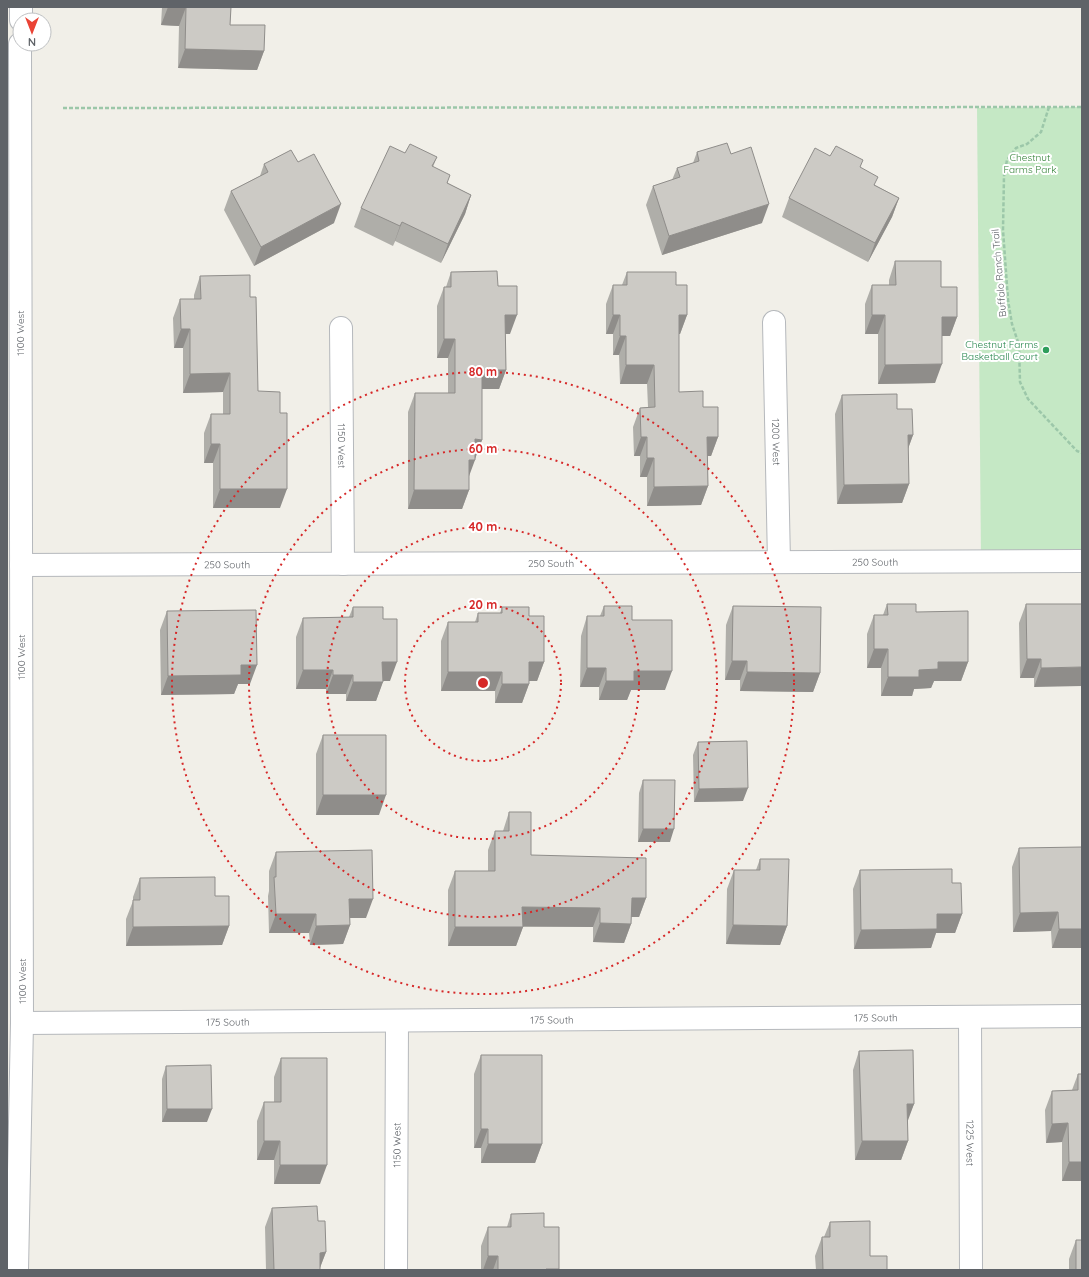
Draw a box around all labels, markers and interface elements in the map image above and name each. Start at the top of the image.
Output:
north arrow [12,12,52,52]
text: N [28,35,36,49]
park label: Chestnut Farms Park [1003,151,1057,176]
street label: Buffalo Ranch Trail [989,228,1009,318]
street label: 1100 West [14,310,27,356]
place label: Chestnut Farms Basketball Court [962,338,1039,363]
marker: Chestnut Farms Basketball Court [1041,345,1051,355]
text: 80 m [469,364,497,379]
street label: 1200 West [770,418,784,466]
street label: 1150 West [335,424,349,469]
text: 60 m [469,441,497,456]
text: 40 m [469,519,497,534]
street label: 250 South [852,555,898,568]
street label: 250 South [528,556,574,570]
street label: 250 South [204,558,250,571]
text: 20 m [469,597,497,612]
street label: 1100 West [15,634,28,680]
centre of rings [476,676,490,690]
street label: 1100 West [16,958,29,1004]
street label: 175 South [854,1011,898,1024]
street label: 175 South [530,1013,574,1026]
street label: 175 South [206,1015,250,1028]
street label: 1225 West [964,1120,977,1167]
street label: 1150 West [390,1122,403,1167]

